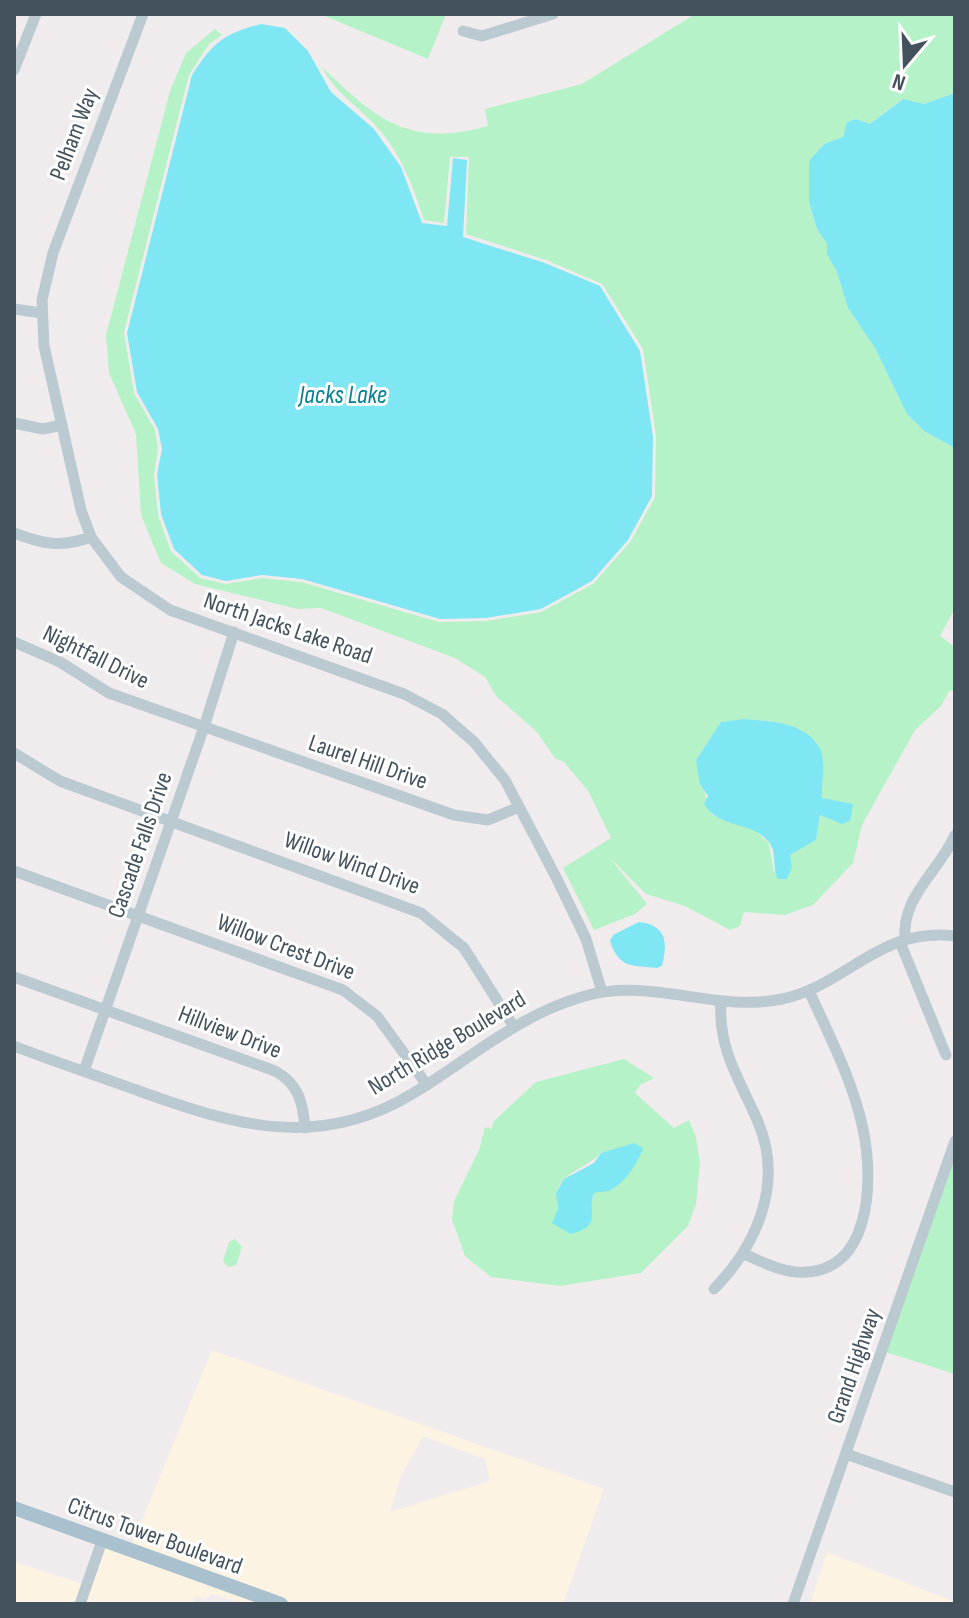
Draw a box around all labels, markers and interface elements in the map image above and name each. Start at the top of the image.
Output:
north arrow [865,24,945,104]
text: N [889,67,909,96]
street label: Pelham Way [43,84,105,184]
water label: Jacks Lake [297,380,387,411]
street label: North Jacks Lake Road [200,586,376,670]
street label: Nightfall Drive [38,619,154,695]
street label: Laurel Hill Drive [305,728,431,796]
street label: Cascade Falls Drive [102,768,178,922]
street label: Willow Wind Drive [280,825,424,901]
street label: Willow Crest Drive [213,907,359,987]
street label: North Ridge Boulevard [363,985,531,1101]
street label: Hillview Drive [174,999,286,1065]
street label: Grand Highway [821,1305,887,1427]
street label: Citrus Tower Boulevard [64,1491,246,1581]

